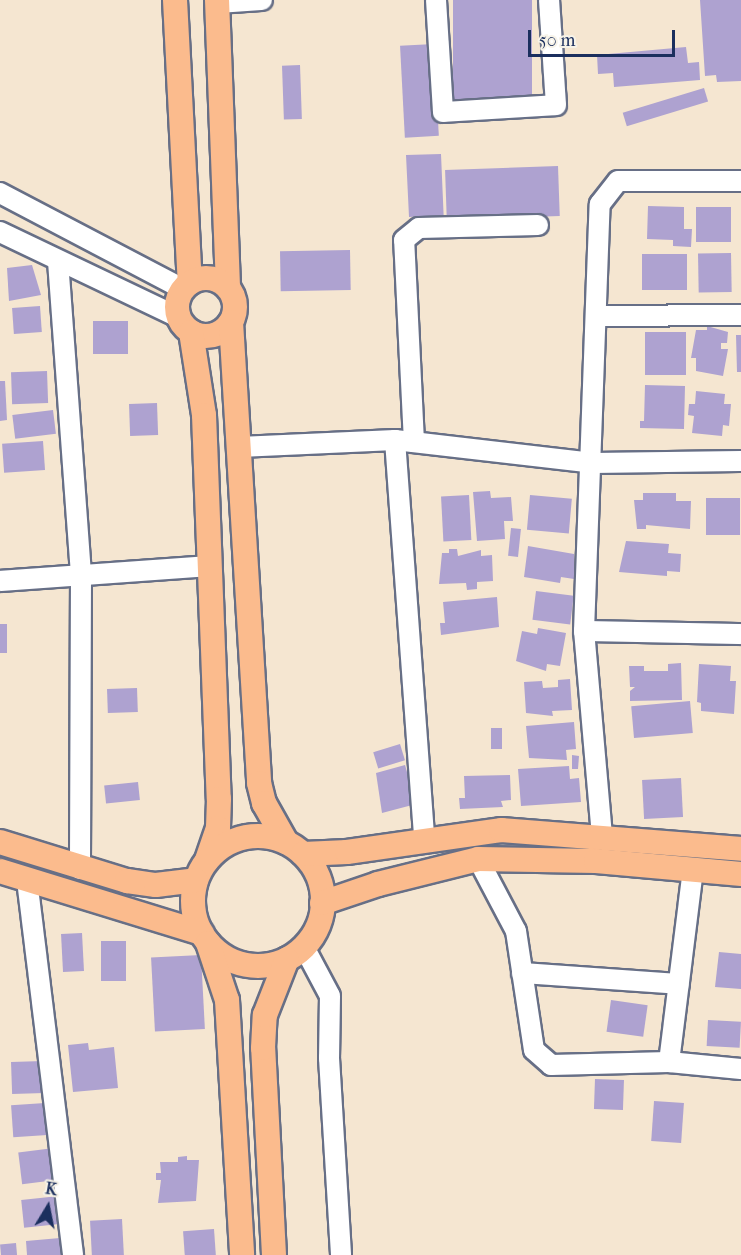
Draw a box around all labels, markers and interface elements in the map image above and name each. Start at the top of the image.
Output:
scale bar [531,18,678,56]
text: 50 m [539,30,575,51]
north arrow [18,1177,78,1237]
text: K [44,1178,59,1199]

